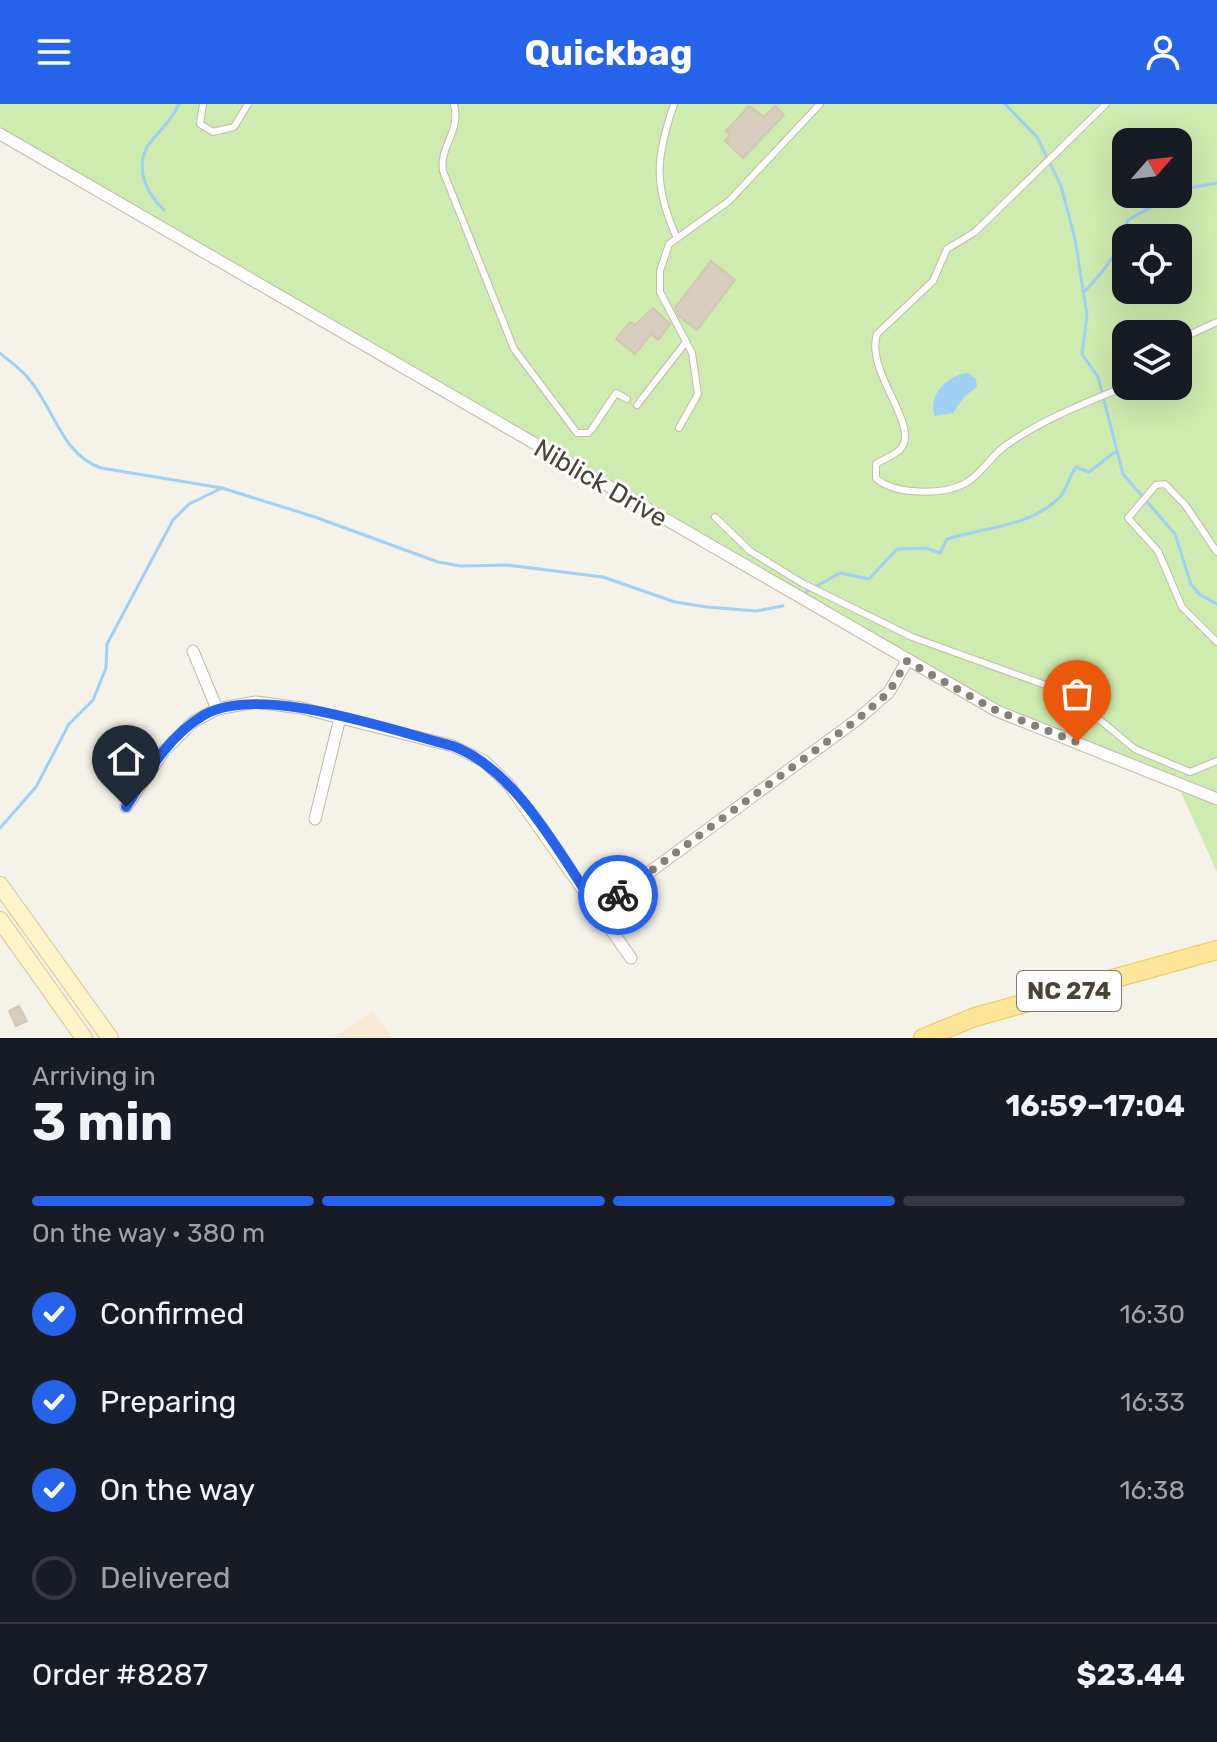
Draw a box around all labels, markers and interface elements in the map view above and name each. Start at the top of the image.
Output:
icon: menu [32,30,76,74]
icon: person [1141,30,1185,74]
text: Quickbag [524,31,693,74]
north arrow [1112,128,1192,208]
map controls [1112,128,1192,400]
button: locate [1112,224,1192,304]
button: layers [1112,320,1192,400]
street label: Niblick Drive [529,433,673,534]
pin [1043,660,1111,742]
icon: bag [1055,672,1099,716]
pin [92,725,160,807]
icon: home [104,737,148,781]
courier [578,855,658,935]
icon: bike [596,873,640,917]
road number: NC 274 [1017,971,1121,1011]
text: Arriving in [32,1061,156,1092]
text: 16:59–17:04 [1005,1088,1185,1124]
text: 3 min [32,1091,173,1153]
text: On the way · 380 m [32,1218,265,1249]
icon: check [32,1292,76,1336]
text: Confirmed [100,1296,244,1332]
text: 16:30 [1119,1299,1185,1330]
icon: check [32,1380,76,1424]
text: Preparing [100,1384,236,1420]
text: 16:33 [1120,1387,1185,1418]
icon: check [32,1468,76,1512]
text: On the way [100,1472,255,1508]
text: 16:38 [1119,1475,1185,1506]
text: Delivered [100,1560,231,1596]
text: Order #8287 [32,1657,208,1693]
text: $23.44 [1076,1657,1185,1693]

